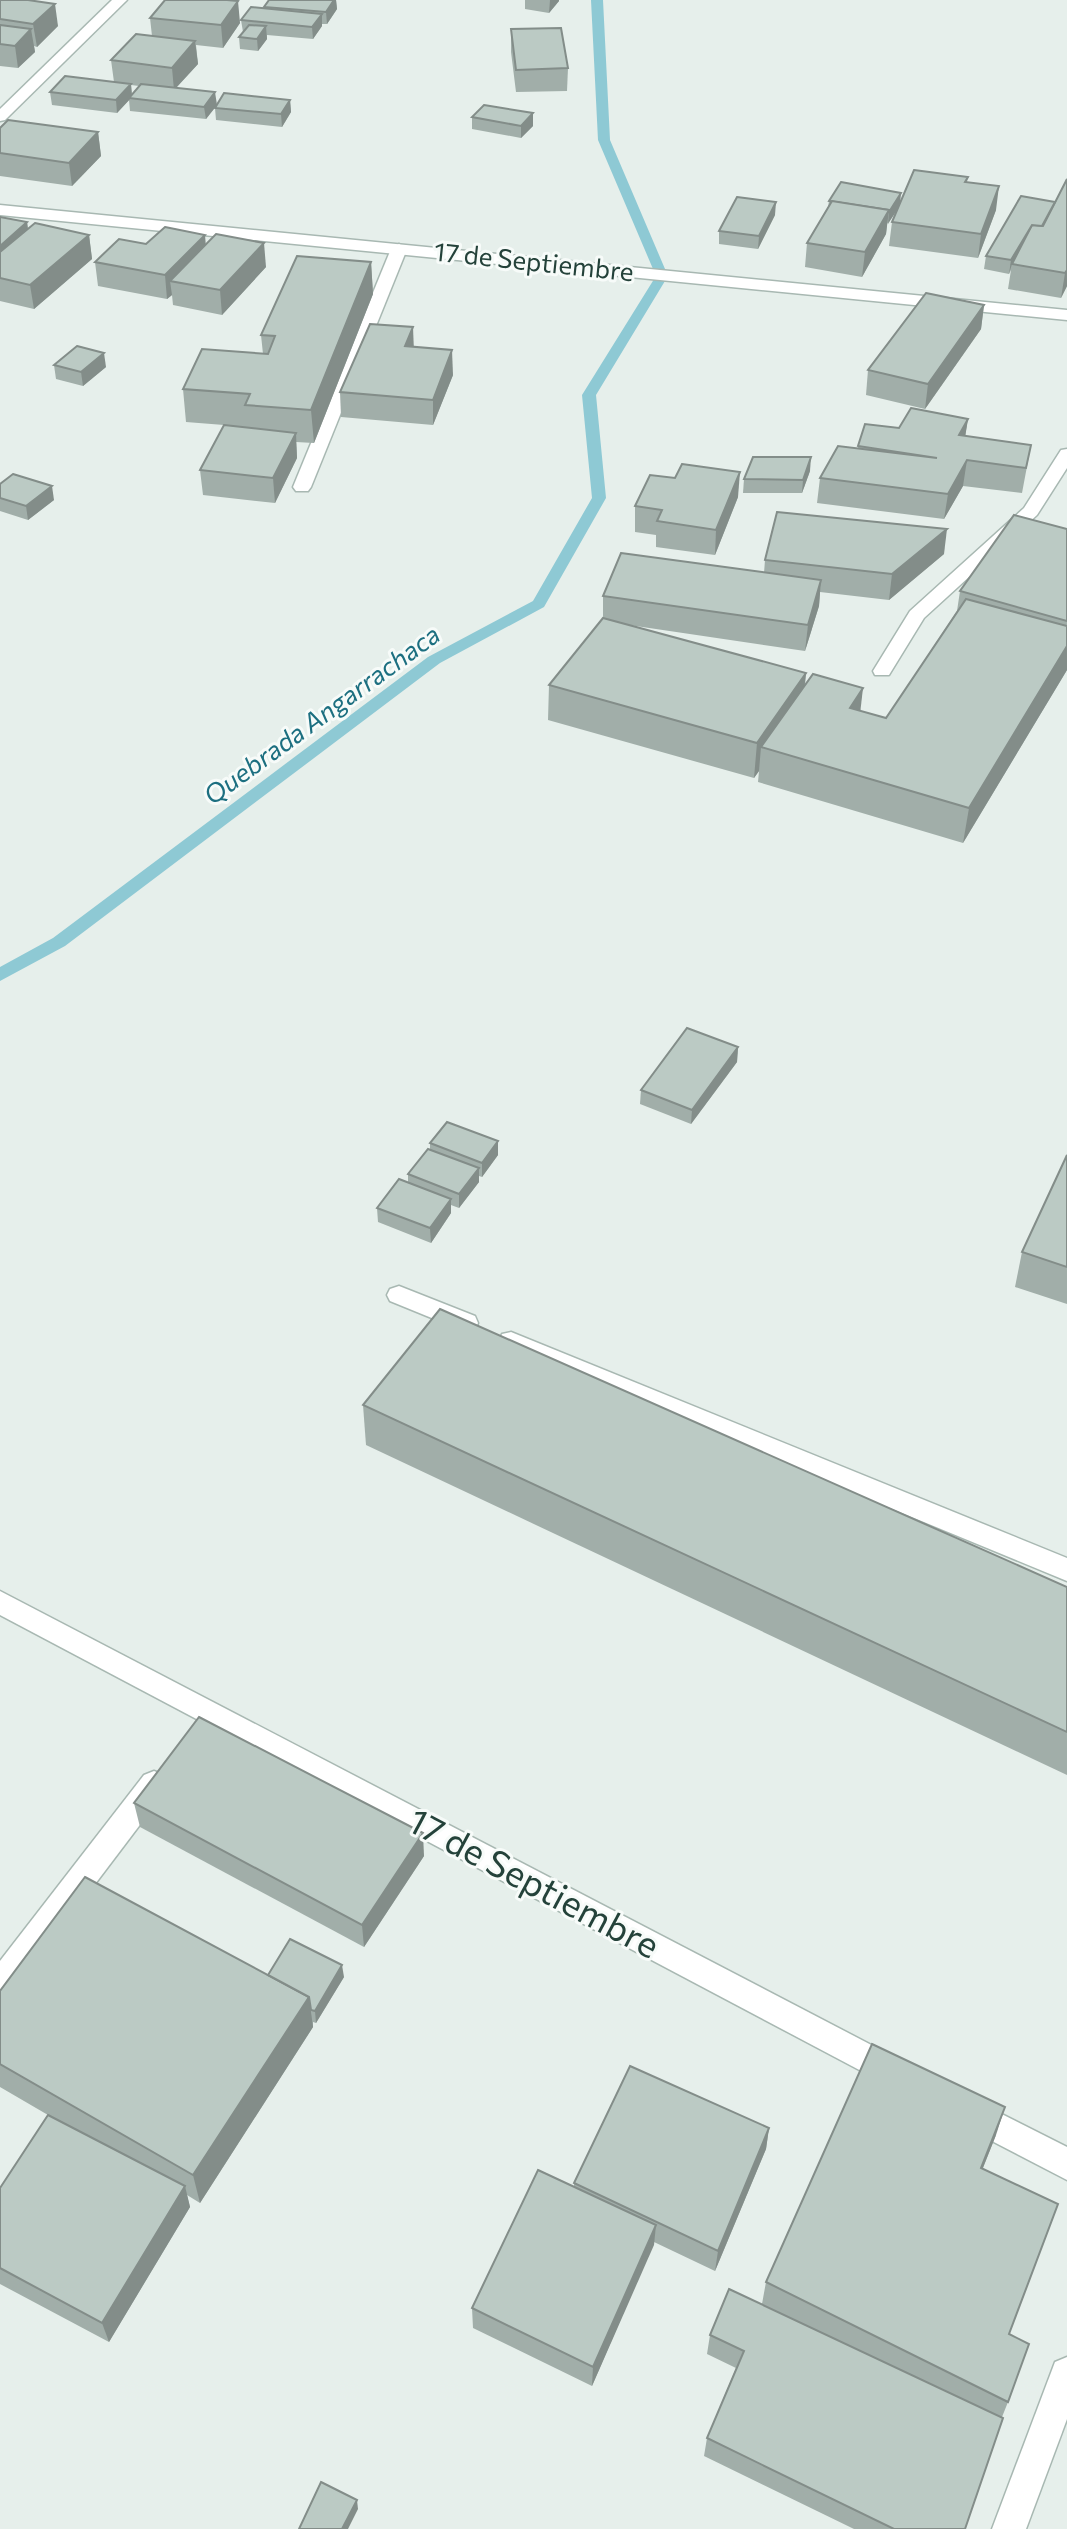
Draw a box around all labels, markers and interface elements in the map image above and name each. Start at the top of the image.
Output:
street label: 17 de Septiembre [433,235,635,286]
water label: Quebrada Angarrachaca [197,618,445,810]
street label: 17 de Septiembre [402,1797,668,1966]

